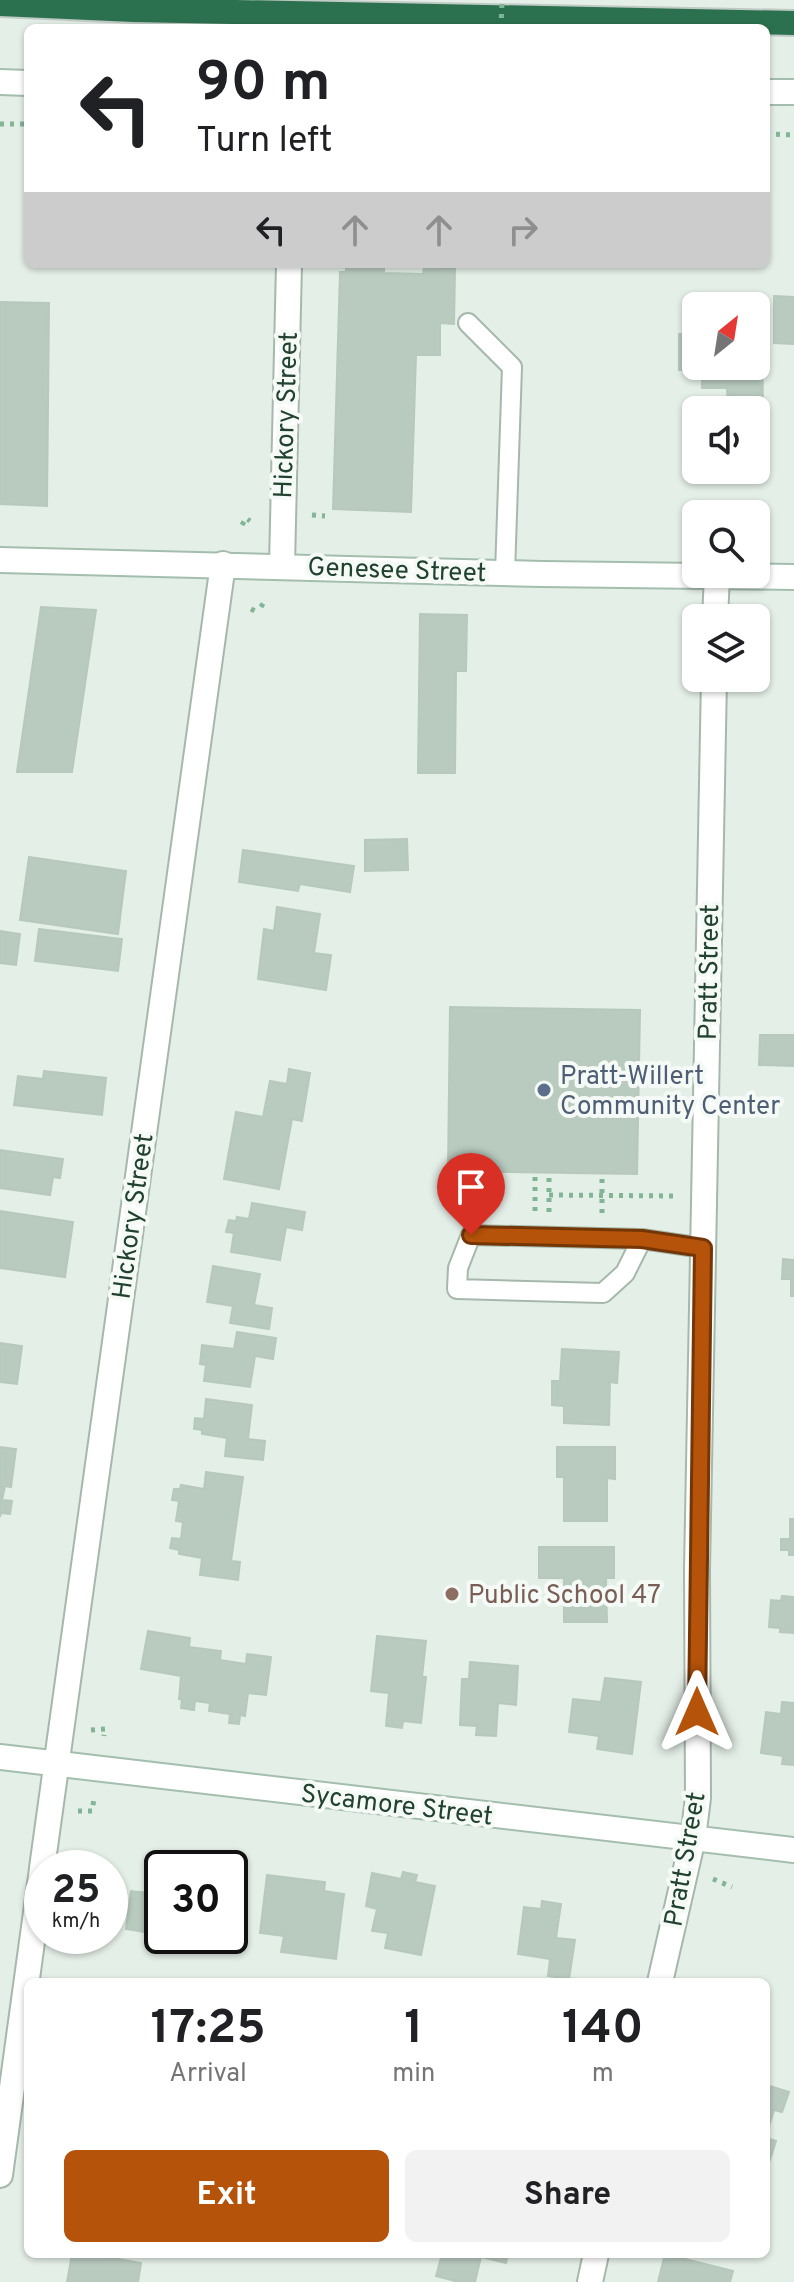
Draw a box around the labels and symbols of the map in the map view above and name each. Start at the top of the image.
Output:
north arrow [682,292,770,380]
street label: Hickory Street [268,331,307,499]
street label: Genesee Street [307,552,487,591]
street label: Pratt Street [693,904,728,1040]
place label: Pratt-Willert Community Center [560,1061,780,1124]
marker: Pratt-Willert Community Center [535,1081,553,1099]
street label: Hickory Street [107,1131,162,1301]
pin [437,1153,505,1235]
place label: Public School 47 [468,1580,661,1613]
marker: Public School 47 [443,1585,461,1603]
position arrow [655,1670,739,1754]
street label: Sycamore Street [299,1778,495,1835]
street label: Pratt Street [658,1789,715,1929]
speed limit sign: 30 [144,1850,248,1954]

